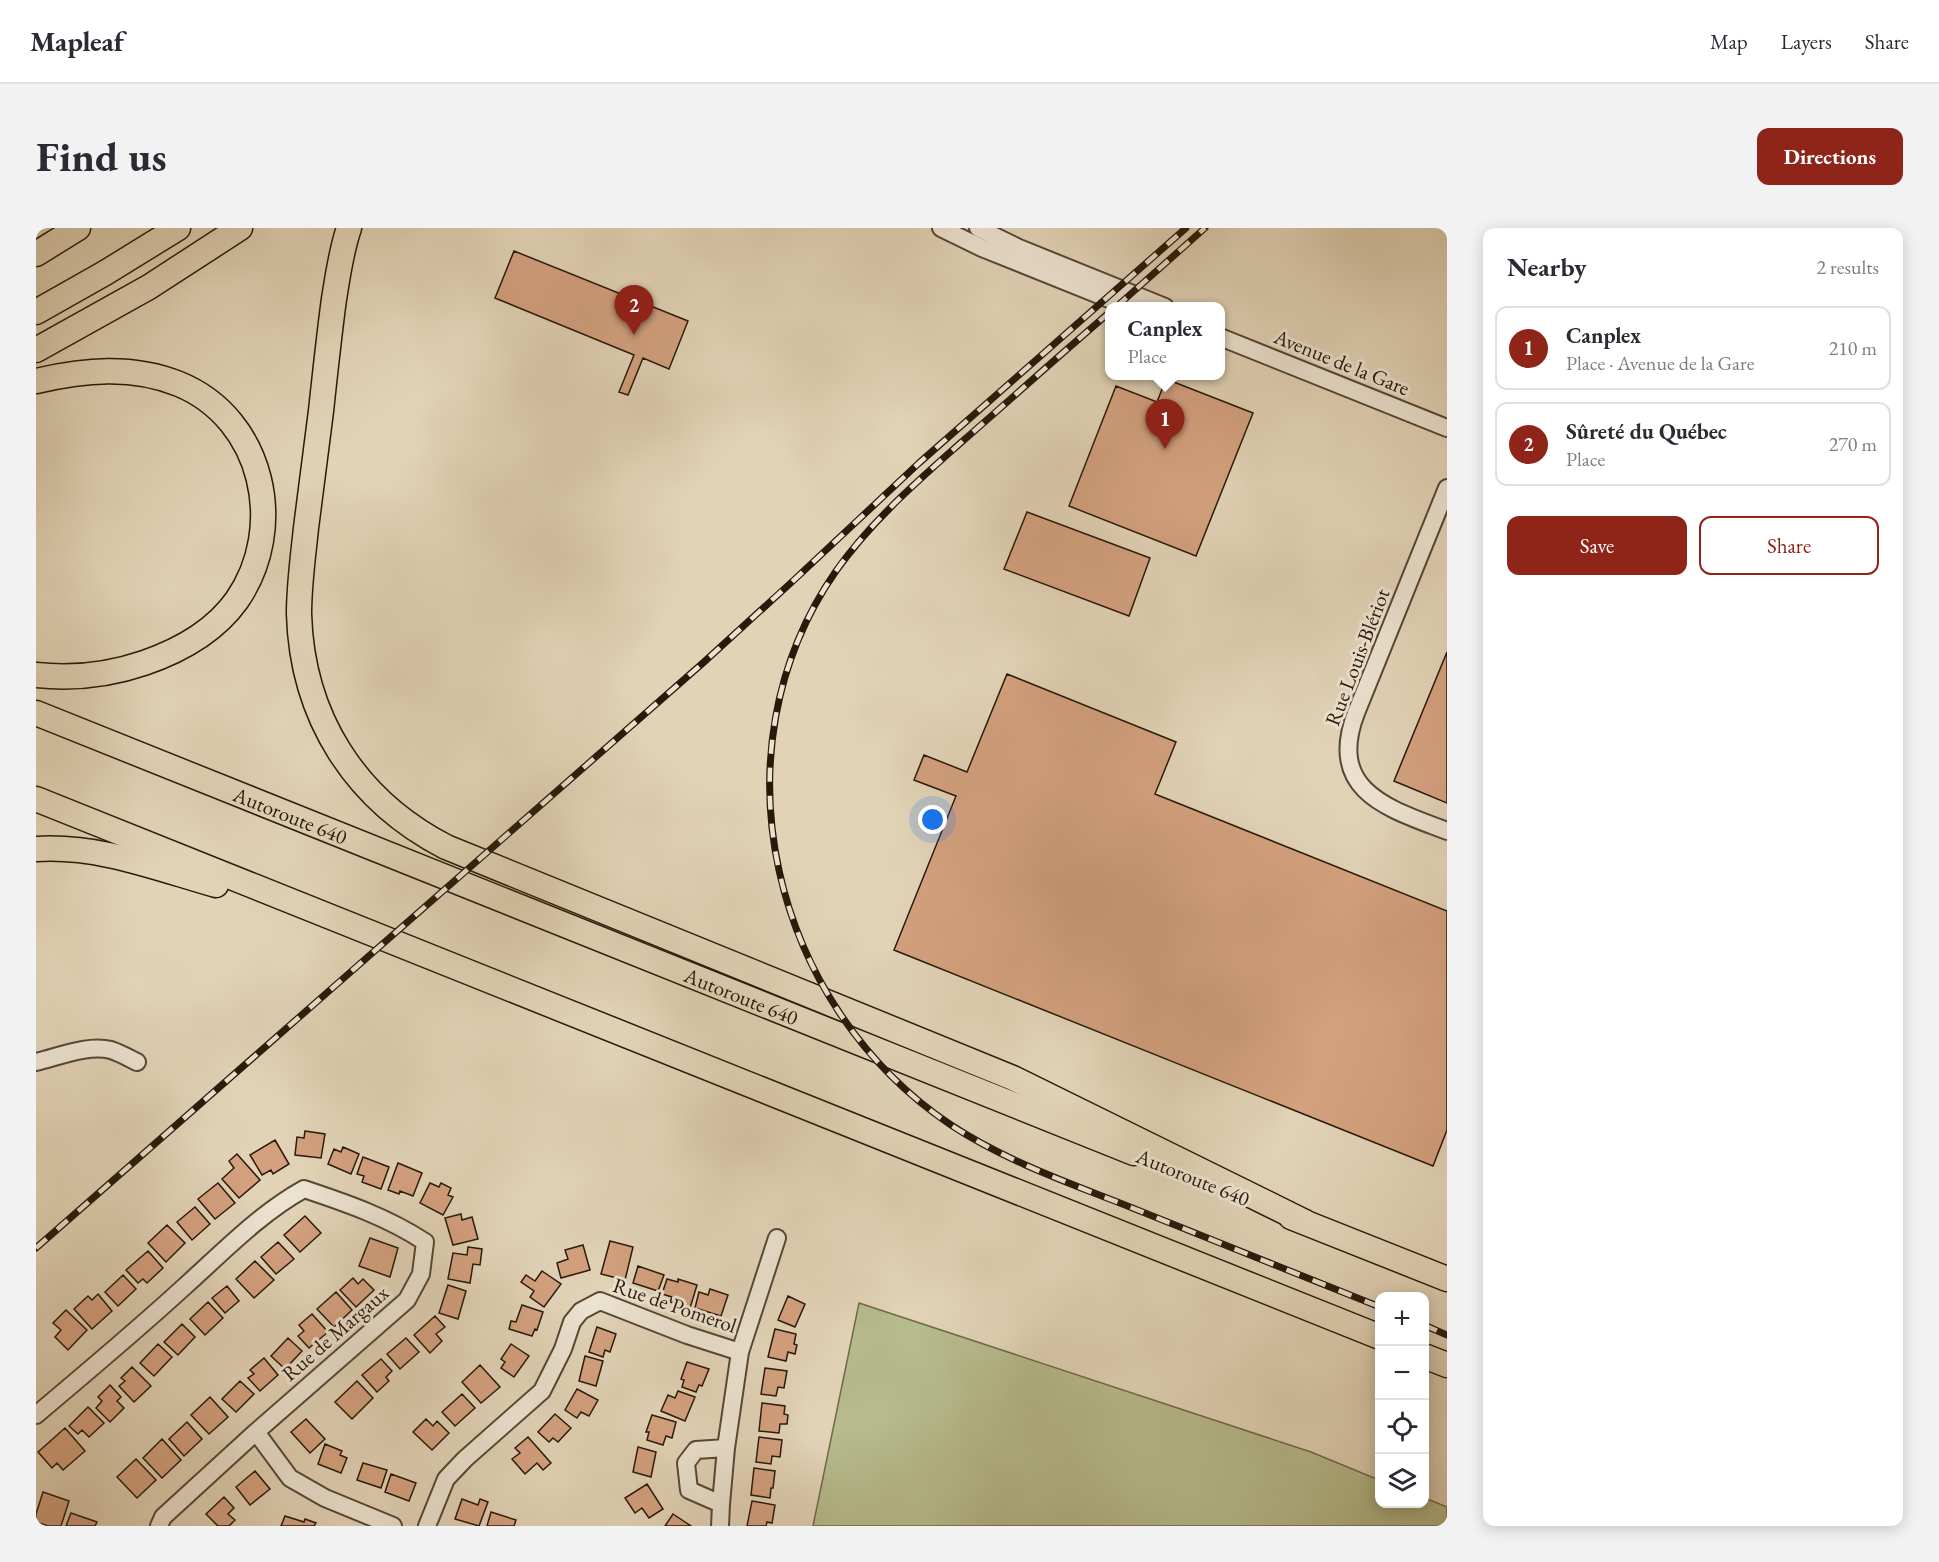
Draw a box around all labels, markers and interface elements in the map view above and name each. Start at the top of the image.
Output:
text: Mapleaf [30,23,124,59]
text: Map [1710,28,1748,55]
text: Layers [1781,28,1832,55]
text: Share [1865,28,1909,55]
button: Directions [1757,128,1903,185]
text: Find us [36,129,167,184]
text: Nearby [1507,250,1587,284]
text: 2 results [1816,254,1879,280]
pin: 2 [614,285,654,335]
popup [1105,302,1225,380]
text: Canplex [1127,314,1203,343]
text: Canplex [1566,321,1641,350]
street label: Avenue de la Gare [1269,322,1414,401]
text: 1 [1523,335,1534,361]
text: 210 m [1829,335,1877,361]
text: Place [1127,343,1167,369]
text: Place · Avenue de la Gare [1566,350,1755,376]
pin: 1 [1146,400,1184,449]
text: Sûreté du Québec [1566,417,1727,446]
text: 2 [1523,431,1534,457]
text: 270 m [1829,431,1877,457]
text: Place [1566,446,1605,472]
button: Save [1507,516,1687,575]
button: Share [1699,516,1879,575]
street label: Rue Louis-Blériot [1318,584,1396,729]
street label: Autoroute 640 [228,780,351,850]
your location [918,805,947,834]
street label: Autoroute 640 [680,960,802,1031]
street label: Autoroute 640 [1131,1142,1254,1212]
street label: Rue de Pomerol [610,1271,740,1339]
street label: Rue de Margaux [276,1279,394,1387]
map controls [1375,1292,1429,1508]
button: + [1375,1292,1429,1346]
button: − [1375,1346,1429,1400]
button: locate [1375,1400,1429,1454]
button: layers [1375,1454,1429,1508]

